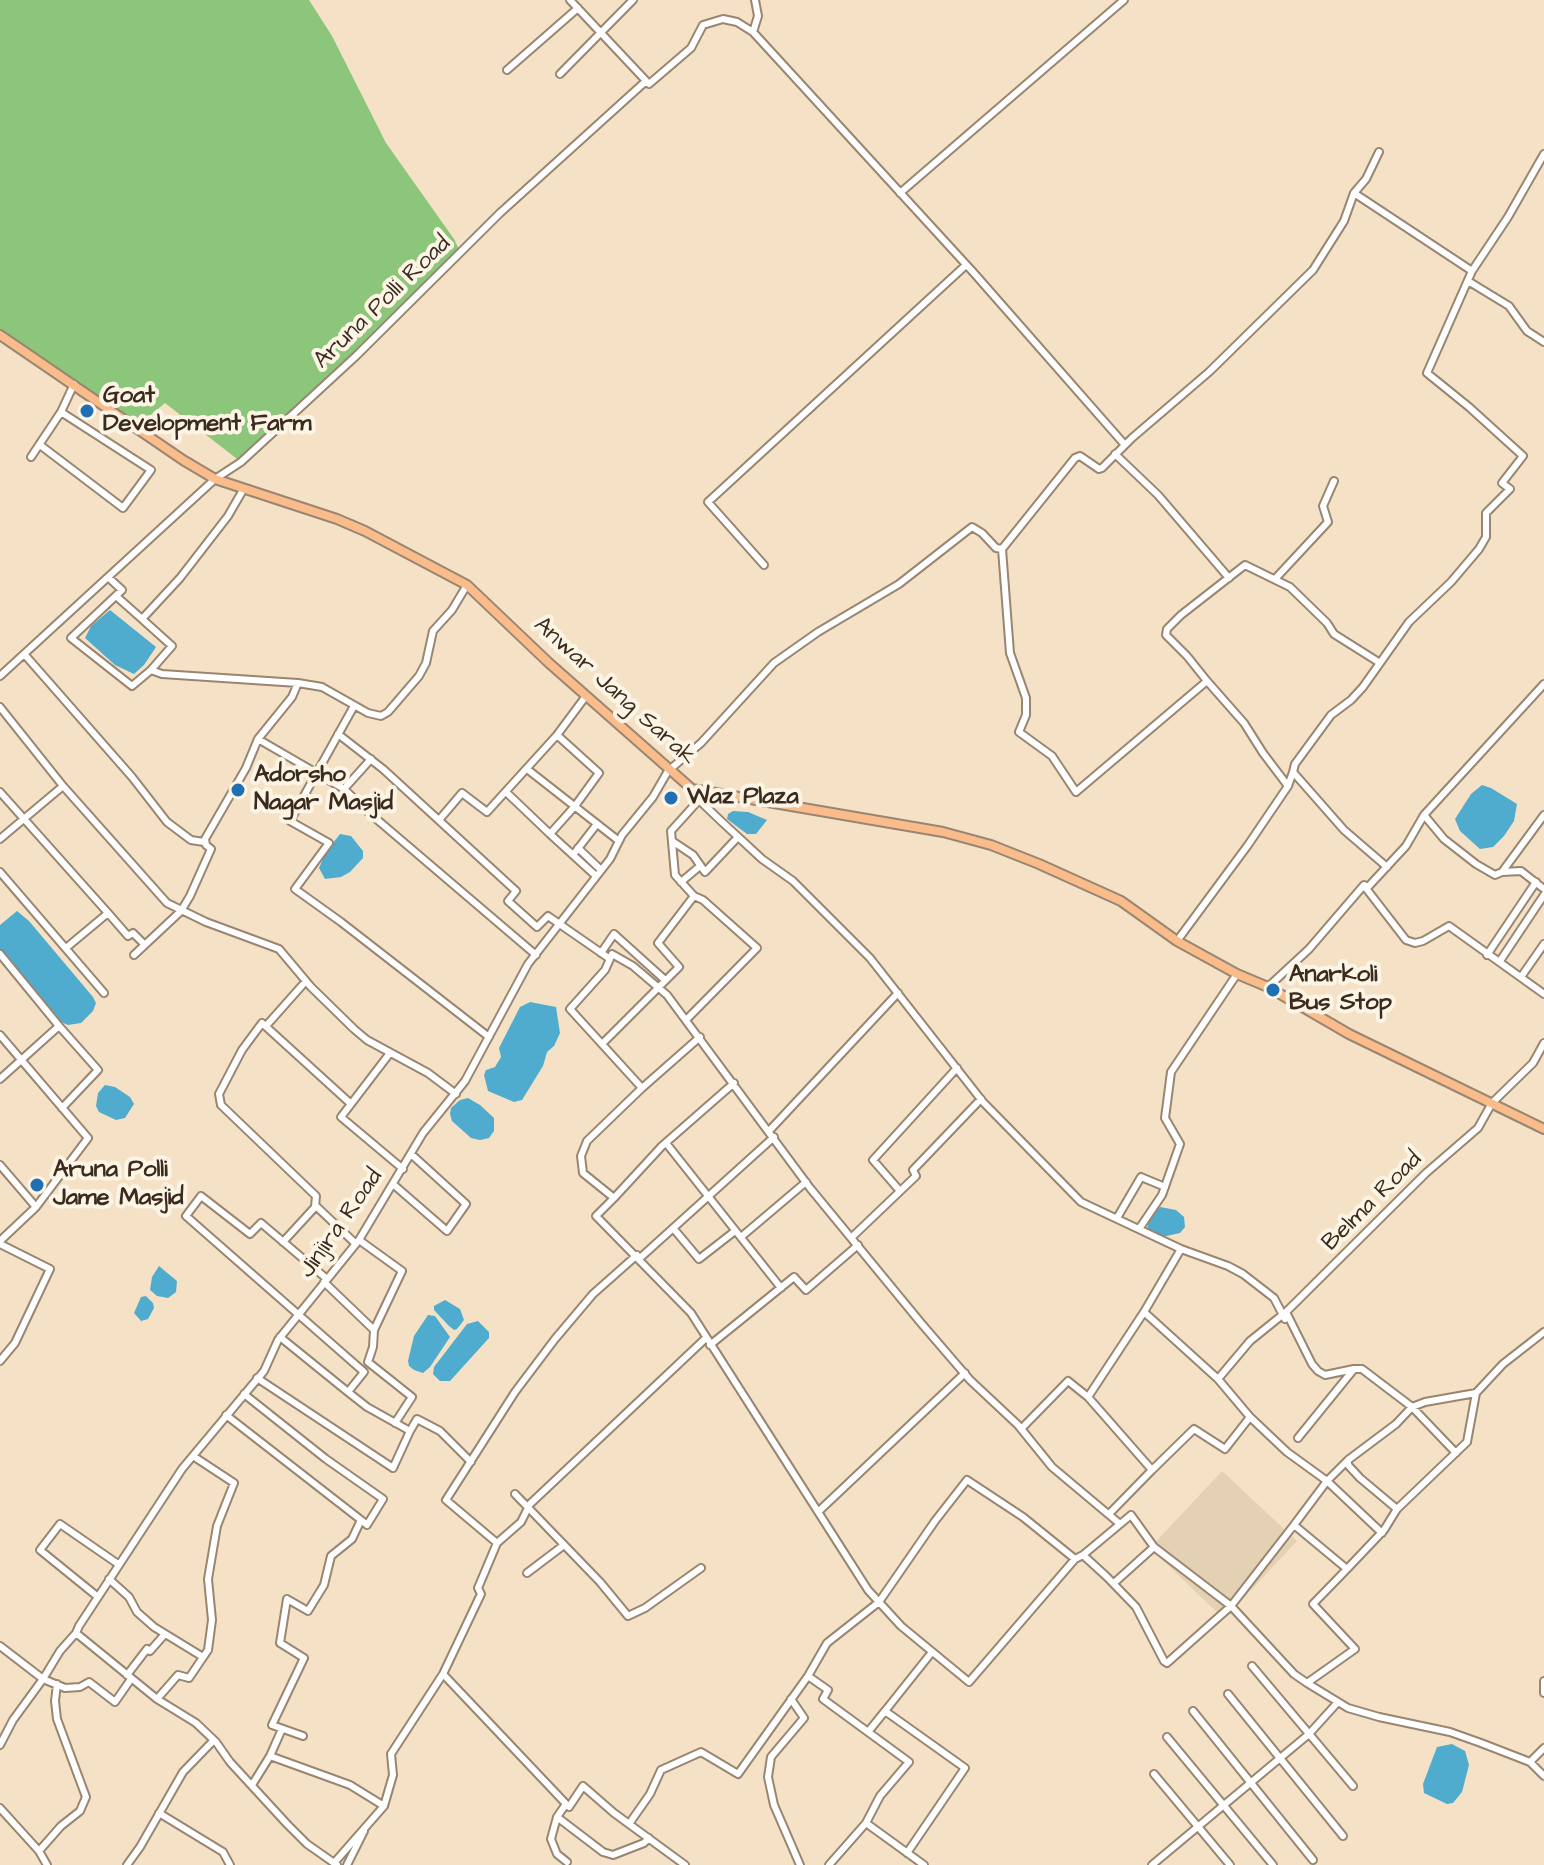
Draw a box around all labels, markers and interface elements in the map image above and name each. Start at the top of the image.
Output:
street label: Aruna Polli Road [308,230,458,376]
place label: Goat Development Farm [103,383,311,439]
marker: Goat Development Farm [78,402,96,420]
street label: Anwar Jang Sarak [527,612,701,772]
place label: Adorsho Nagar Masjid [254,762,393,818]
marker: Adorsho Nagar Masjid [229,781,247,799]
place label: Waz Plaza [687,784,799,812]
marker: Waz Plaza [662,789,680,807]
place label: Anarkoli Bus Stop [1289,962,1392,1018]
marker: Anarkoli Bus Stop [1264,981,1282,999]
street label: Belma Road [1317,1146,1429,1258]
place label: Aruna Polli Jame Masjid [53,1157,184,1213]
street label: Jinjira Road [294,1164,390,1284]
marker: Aruna Polli Jame Masjid [28,1176,46,1194]

